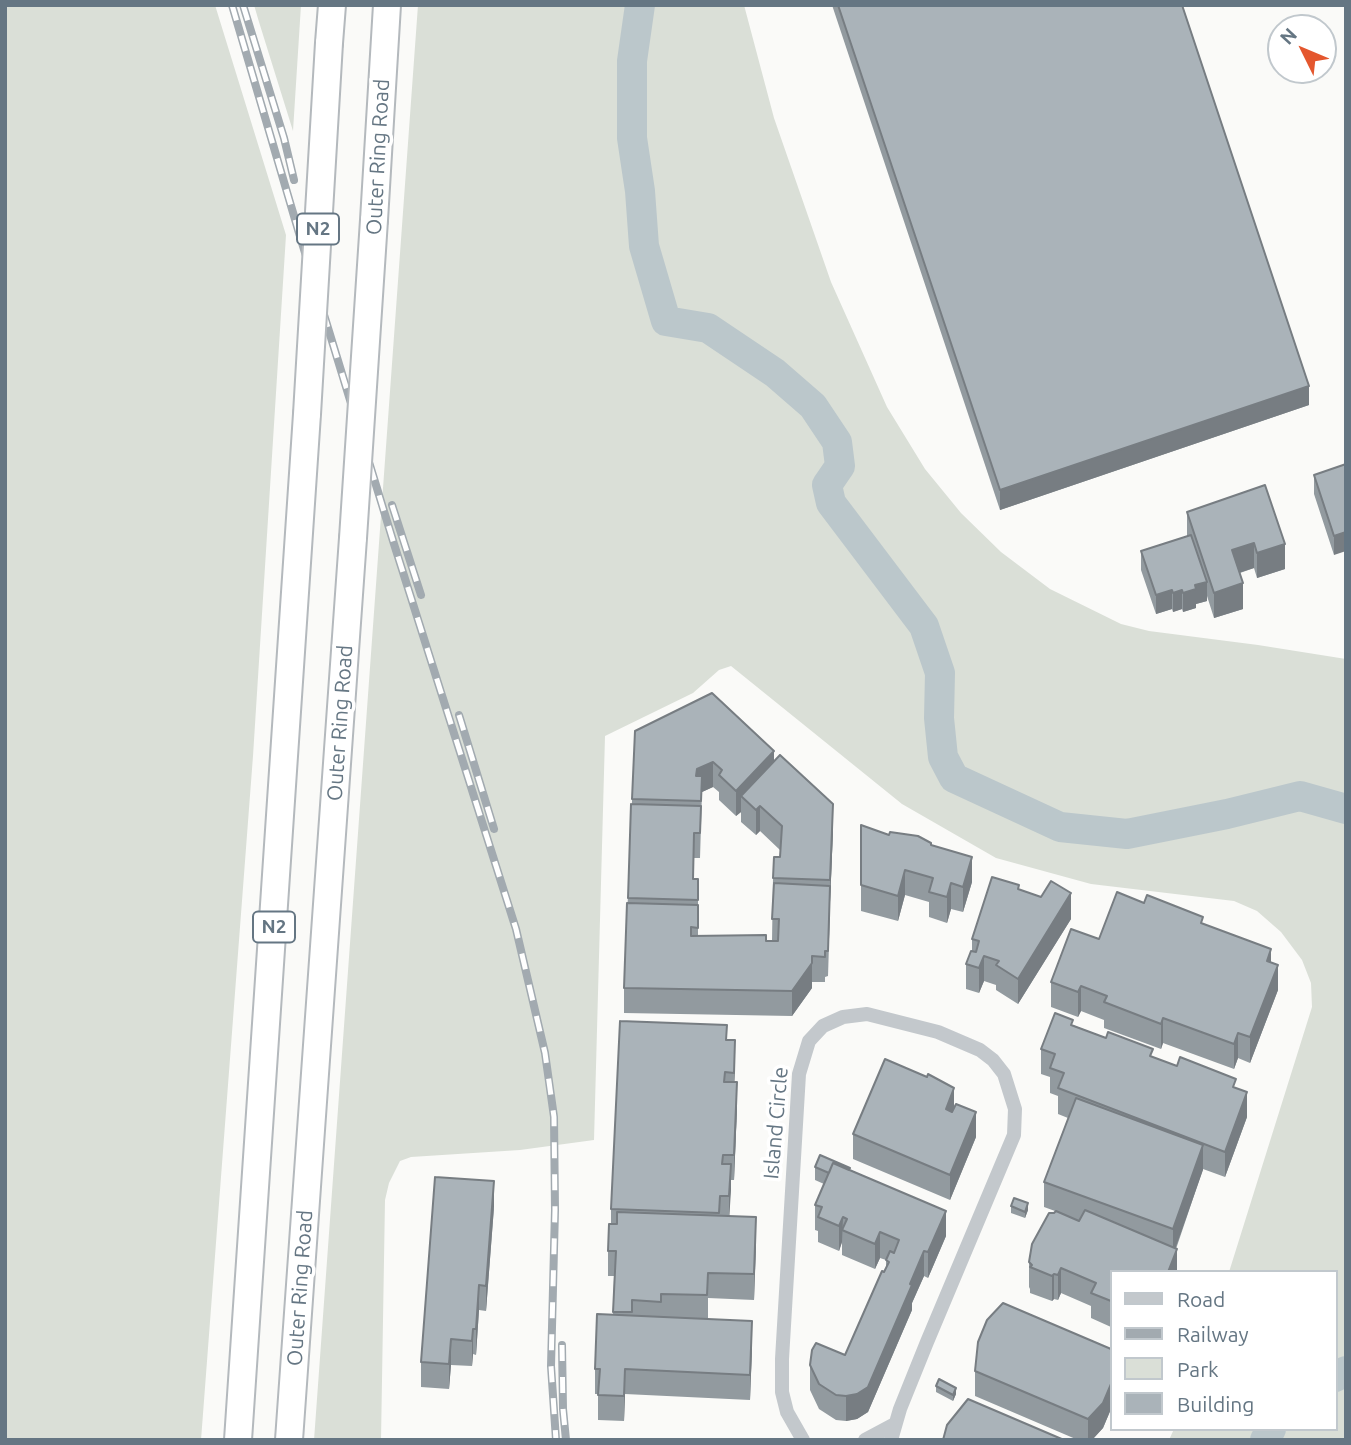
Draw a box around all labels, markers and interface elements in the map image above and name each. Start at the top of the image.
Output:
north arrow [1267,14,1337,84]
text: N [1275,23,1301,49]
street label: Outer Ring Road [361,78,395,236]
road number: N2 [297,214,339,244]
street label: Outer Ring Road [322,644,358,802]
road number: N2 [253,911,295,942]
street label: Island Circle [759,1066,793,1180]
street label: Outer Ring Road [282,1209,318,1367]
legend [1110,1270,1337,1431]
text: Road [1177,1287,1225,1311]
text: Railway [1177,1322,1249,1346]
text: Park [1177,1357,1219,1381]
text: Building [1177,1392,1254,1416]

